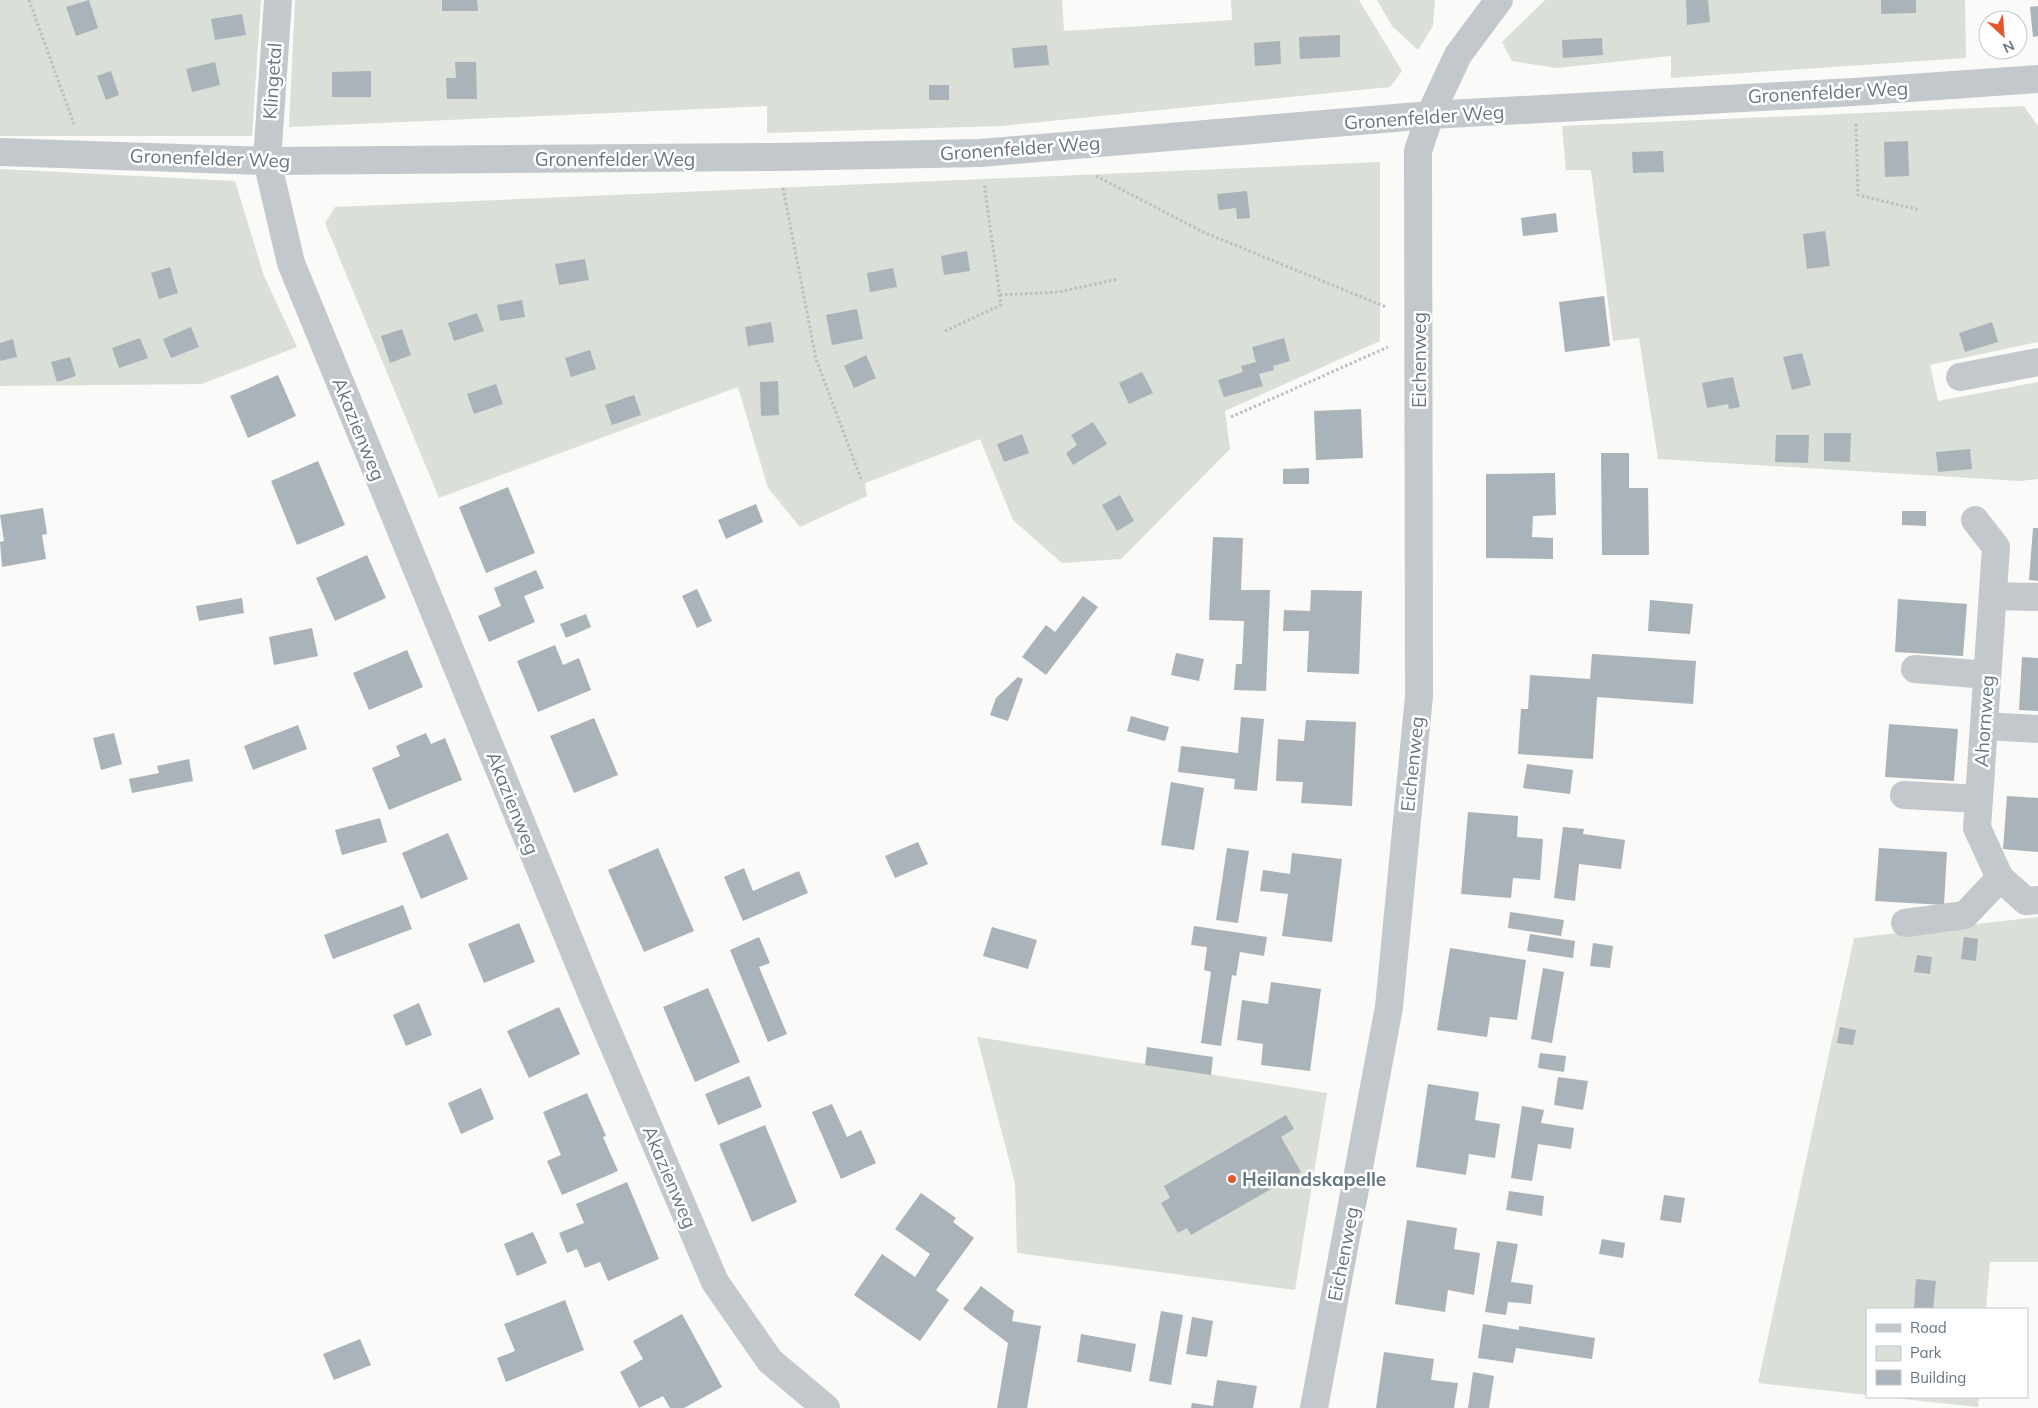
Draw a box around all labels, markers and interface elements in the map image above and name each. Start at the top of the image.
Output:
north arrow [1978,10,2028,60]
text: N [2000,36,2017,57]
street label: Klingetal [257,42,287,120]
street label: Gronenfelder Weg [1747,76,1909,108]
street label: Gronenfelder Weg [1343,99,1505,135]
street label: Gronenfelder Weg [939,130,1101,166]
street label: Gronenfelder Weg [129,143,291,173]
street label: Gronenfelder Weg [535,147,695,171]
street label: Eichenweg [1407,312,1431,408]
street label: Akazienweg [327,374,391,484]
street label: Ahornweg [1969,674,1999,768]
street label: Eichenweg [1395,715,1429,813]
street label: Akazienweg [481,748,545,858]
street label: Akazienweg [638,1122,702,1232]
place label: Heilandskapelle [1242,1167,1386,1191]
marker: Heilandskapelle [1226,1173,1238,1185]
street label: Eichenweg [1322,1205,1364,1303]
legend [1866,1308,2028,1398]
text: Road [1910,1318,1947,1337]
text: Park [1910,1343,1942,1362]
text: Building [1910,1368,1966,1387]

